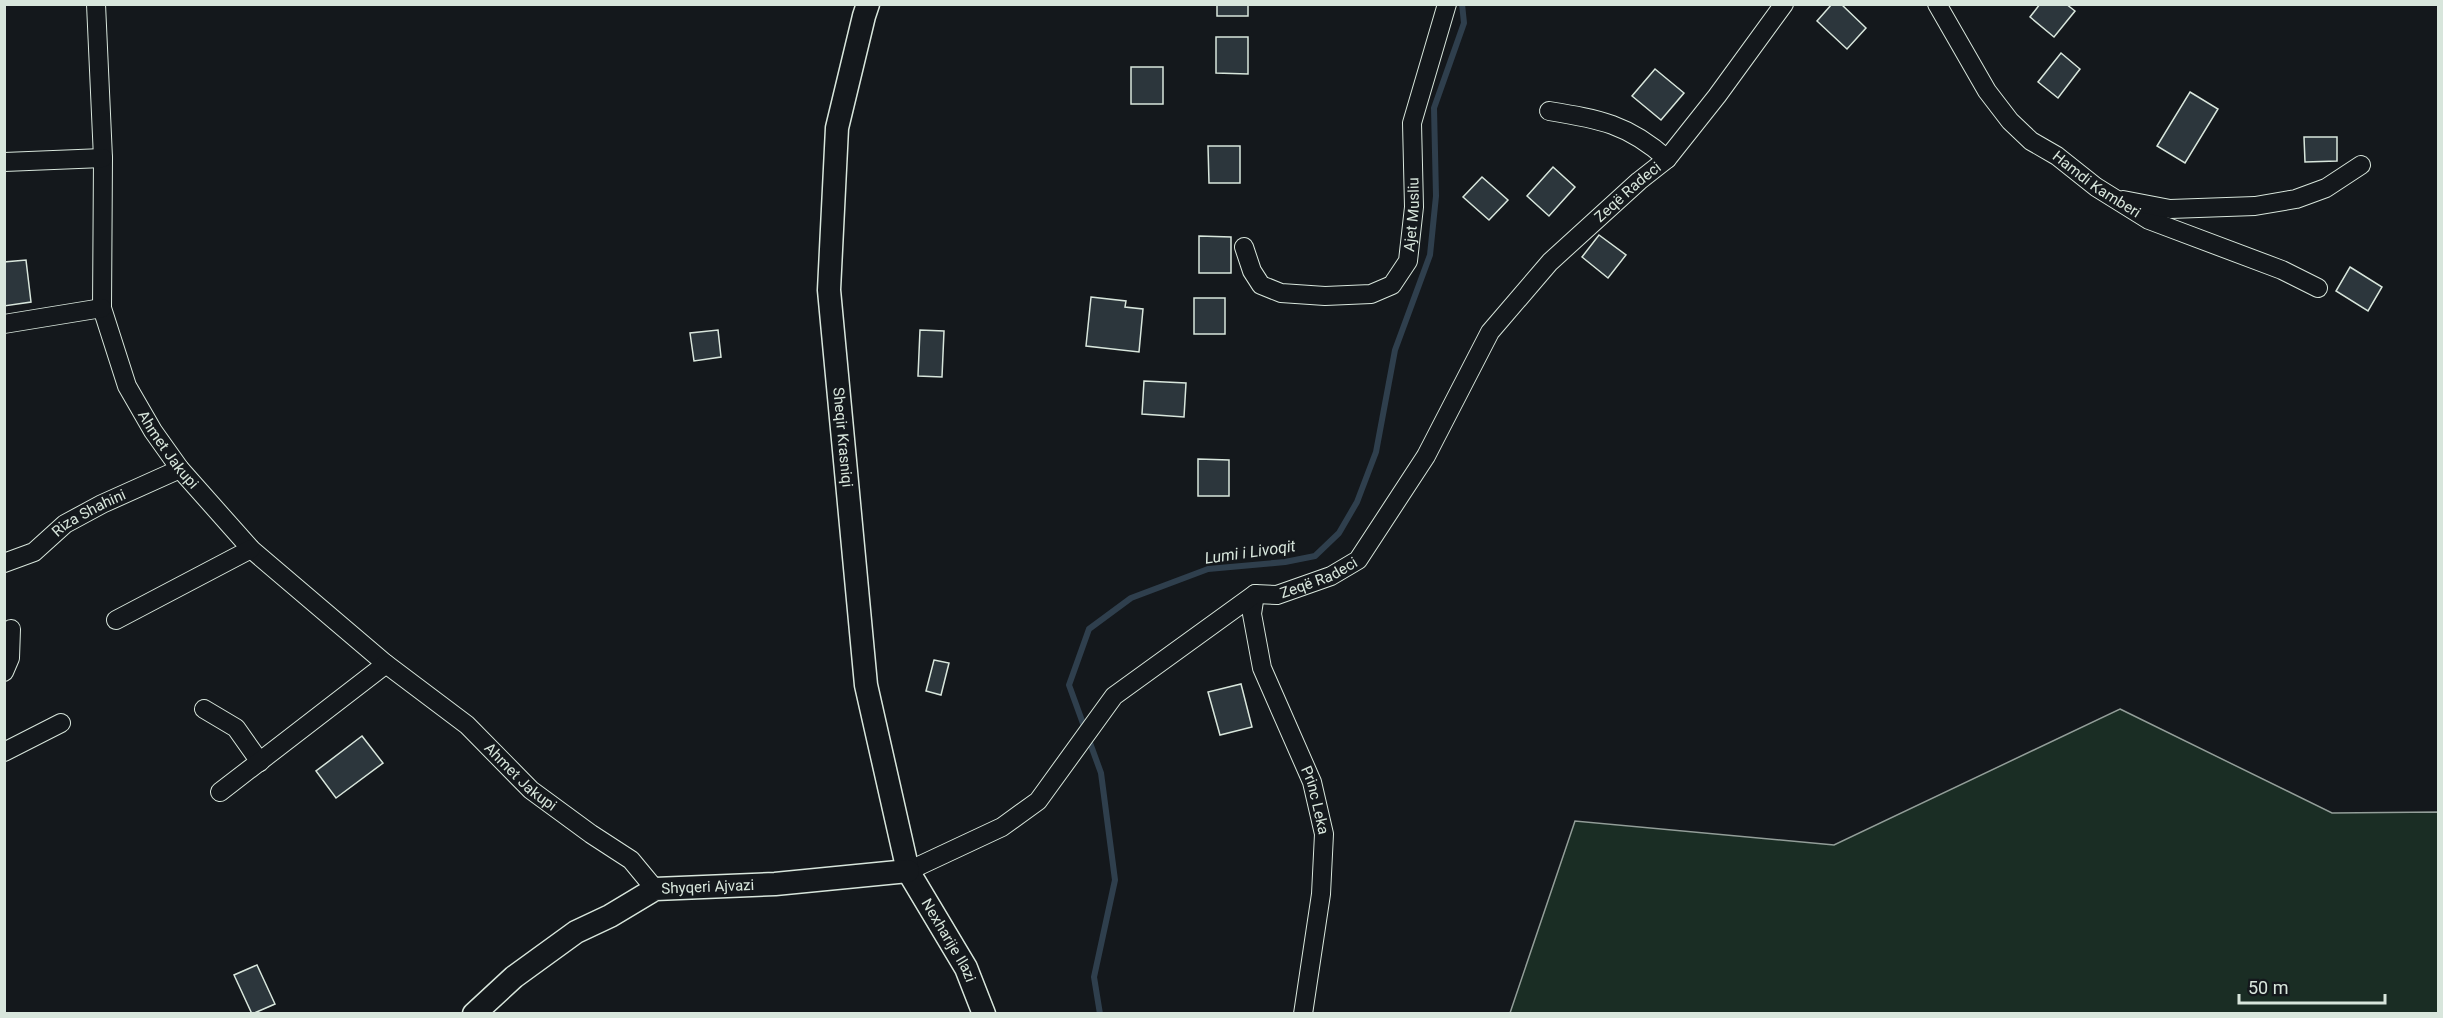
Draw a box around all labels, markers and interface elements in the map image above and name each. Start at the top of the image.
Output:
street label: Hamdi Kamberi [2049,147,2144,222]
street label: Zeqë Radeci [1591,158,1665,226]
street label: Ajet Musliu [1400,177,1423,253]
street label: Sheqir Krasniqi [829,386,856,488]
street label: Ahmet Jakupi [134,407,202,493]
street label: Riza Shahini [48,486,128,540]
water label: Lumi i Livoqit [1203,536,1298,568]
street label: Zeqë Radeci [1278,553,1361,602]
street label: Ahmet Jakupi [481,739,560,815]
street label: Princ Leka [1297,763,1333,836]
street label: Shyqeri Ajvazi [661,876,755,898]
street label: Nexharije Ilazi [918,895,980,985]
scale bar [2239,967,2384,1005]
text: 50 m [2248,977,2288,998]

